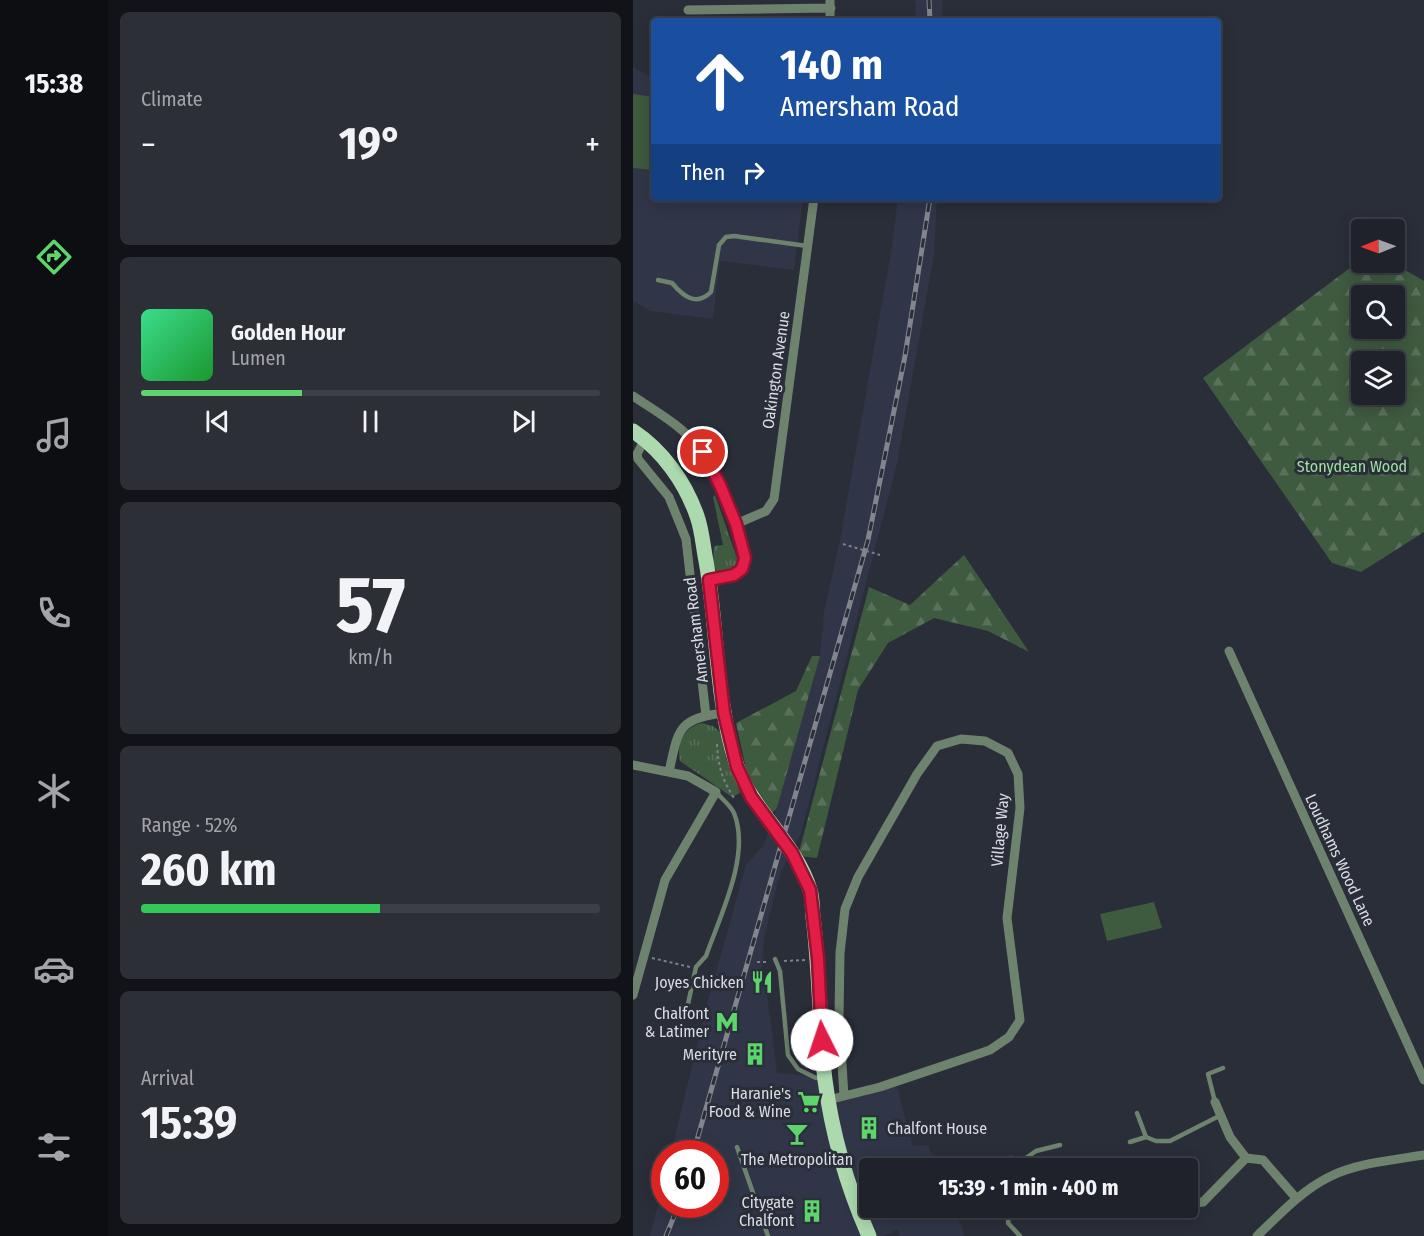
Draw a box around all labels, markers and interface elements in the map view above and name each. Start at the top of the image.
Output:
text: 140 m [780,40,883,90]
icon: ahead [681,42,759,120]
text: 15:38 [25,68,83,100]
text: Climate [141,87,203,111]
text: Amersham Road [780,91,959,123]
text: 19° [339,117,402,171]
text: − [141,125,156,165]
text: + [585,125,600,165]
icon: right [737,156,770,189]
text: Then [681,159,725,186]
north arrow [1351,219,1405,273]
map controls [1351,219,1405,405]
icon: directions [33,236,75,278]
button: search [1351,285,1405,339]
street label: Oakington Avenue [758,310,794,430]
text: Golden Hour [231,319,345,346]
text: Lumen [231,346,286,370]
button: layers [1351,351,1405,405]
icon: previous [201,405,234,438]
icon: pause [354,405,387,438]
icon: next [507,405,540,438]
icon: music [33,414,75,456]
pin [677,426,728,477]
icon: arrive [686,435,719,468]
park label: Stonydean Wood [1297,457,1407,476]
text: 57 [336,559,405,653]
street label: Amersham Road [680,576,712,684]
icon: phone [33,592,75,634]
text: km/h [348,645,393,669]
icon: climate [33,770,75,812]
street label: Loudhams Wood Lane [1301,791,1379,929]
street label: Village Way [987,792,1013,867]
text: Range · 52% [141,813,237,837]
text: 260 km [141,843,277,897]
icon: car [33,948,75,990]
restaurant icon: Joyes Chicken [749,969,775,995]
place label: Joyes Chicken [655,973,744,992]
place label: Chalfont & Latimer [645,1004,710,1041]
position arrow [790,1008,854,1072]
metro station icon: Chalfont & Latimer [714,1009,740,1035]
building icon: Merityre [742,1041,768,1067]
place label: Merityre [683,1045,737,1064]
text: Arrival [141,1066,194,1090]
place label: Haranie's Food & Wine [709,1084,791,1121]
supermarket icon: Haranie's Food & Wine [796,1089,822,1115]
text: 15:39 [141,1096,237,1150]
building icon: Chalfont House [856,1115,882,1141]
place label: Chalfont House [887,1119,987,1138]
bar icon: The Metropolitan [784,1121,810,1147]
icon: filters [33,1126,75,1168]
speed limit sign: 60 [651,1140,729,1218]
place label: The Metropolitan [741,1150,853,1169]
text: 15:39 · 1 min · 400 m [938,1174,1119,1201]
place label: Citygate Chalfont [739,1193,795,1230]
building icon: Citygate Chalfont [799,1198,825,1224]

